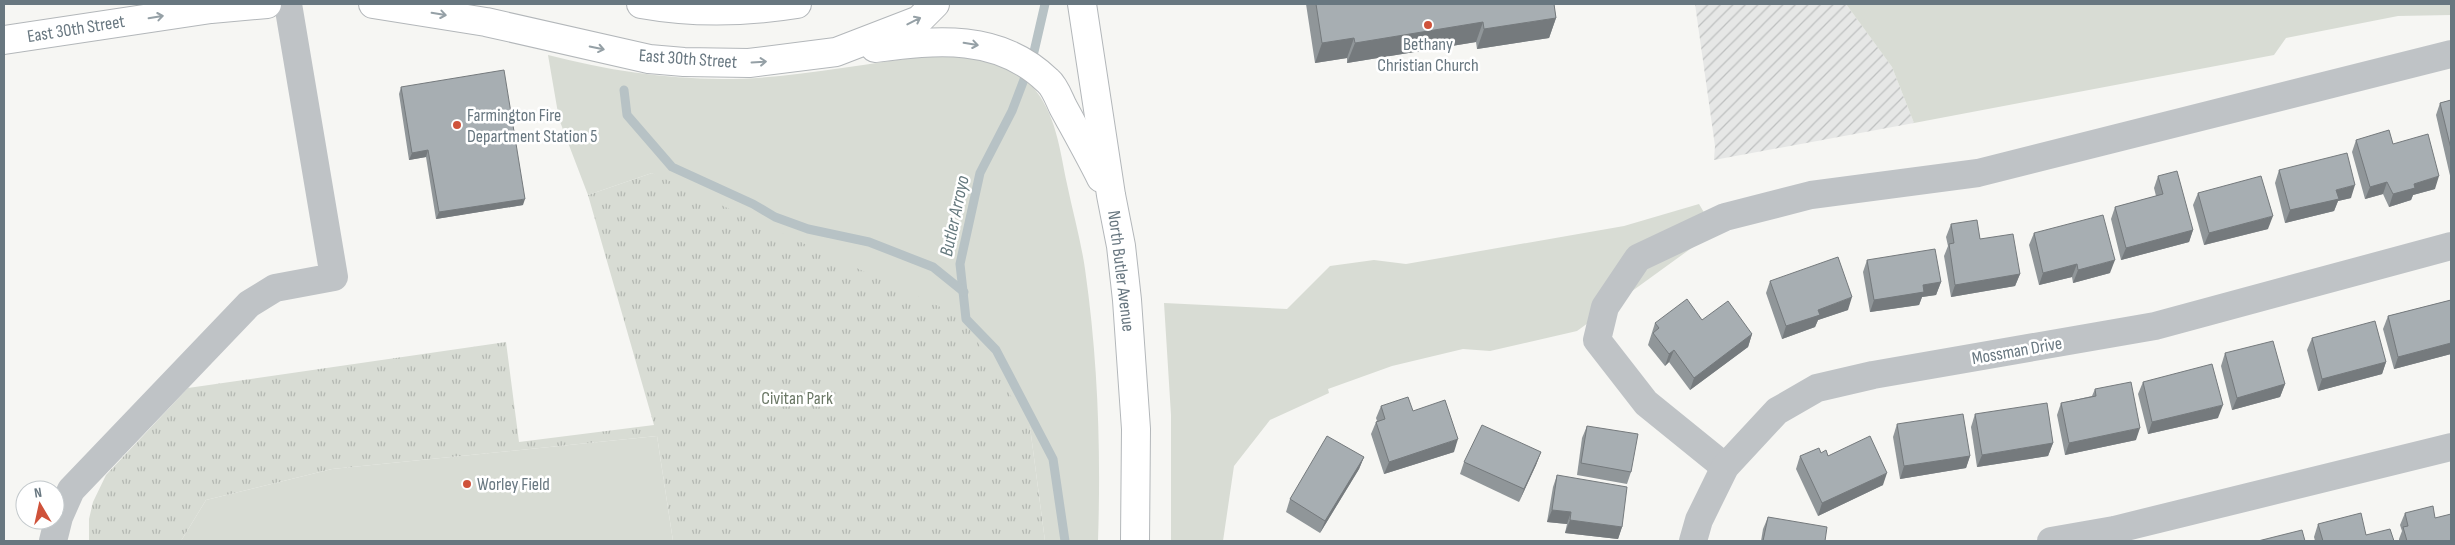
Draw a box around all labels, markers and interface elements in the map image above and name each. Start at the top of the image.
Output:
one-way arrow [430,10,446,20]
street label: East 30th Street [26,11,127,47]
one-way arrow [147,12,163,22]
one-way arrow [907,16,922,26]
marker: Bethany Christian Church [1422,19,1434,31]
place label: Bethany Christian Church [1377,34,1479,76]
one-way arrow [963,39,979,49]
one-way arrow [589,44,605,53]
street label: East 30th Street [638,45,738,73]
one-way arrow [750,57,766,66]
place label: Farmington Fire Department Station 5 [467,105,597,147]
marker: Farmington Fire Department Station 5 [451,119,463,131]
water label: Butler Arroyo [935,173,975,258]
street label: North Butler Avenue [1103,209,1139,333]
street label: Mossman Drive [1970,333,2064,369]
park label: Civitan Park [761,388,833,409]
place label: Worley Field [477,474,550,495]
marker: Worley Field [461,478,473,490]
north arrow [15,480,65,530]
text: N [33,484,43,502]

